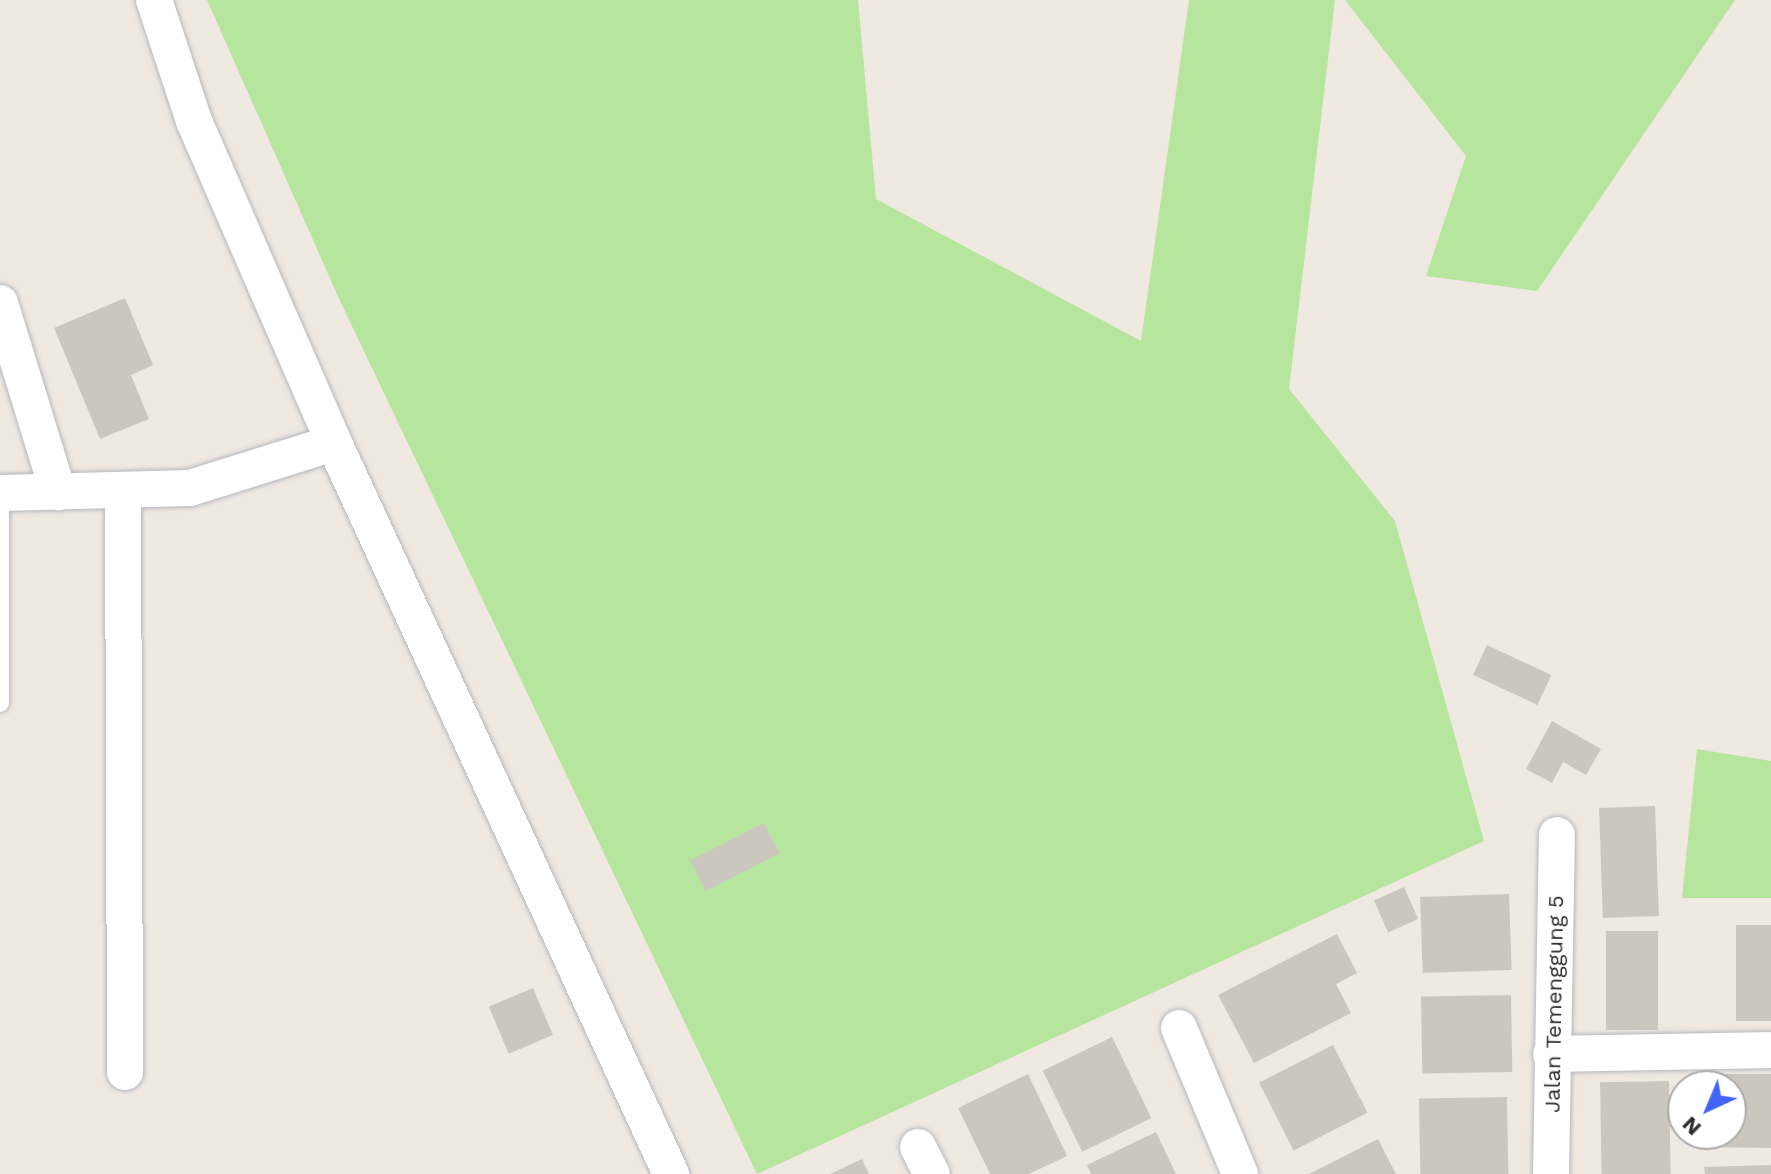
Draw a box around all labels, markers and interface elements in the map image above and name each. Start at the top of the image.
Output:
street label: Jalan Temenggung 5 [1539,895,1569,1113]
north arrow [1667,1070,1747,1150]
text: N [1677,1112,1706,1141]

